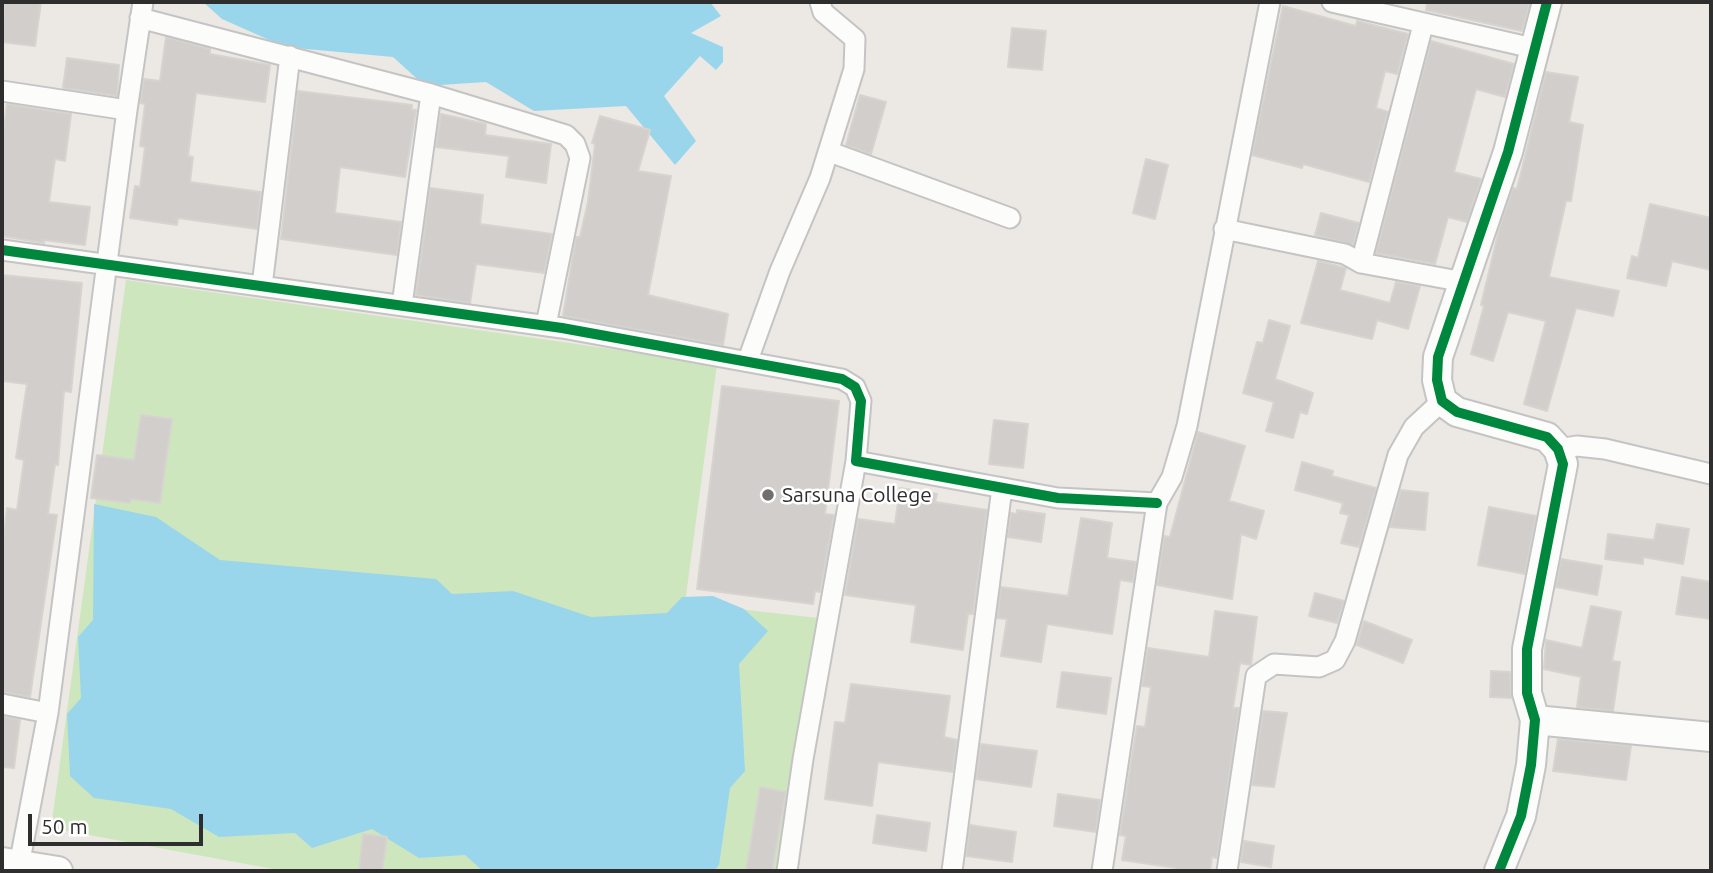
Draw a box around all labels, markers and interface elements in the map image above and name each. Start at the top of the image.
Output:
place label: Sarsuna College [782,482,932,508]
marker: Sarsuna College [760,487,776,503]
scale bar [32,800,206,844]
text: 50 m [41,814,88,838]

